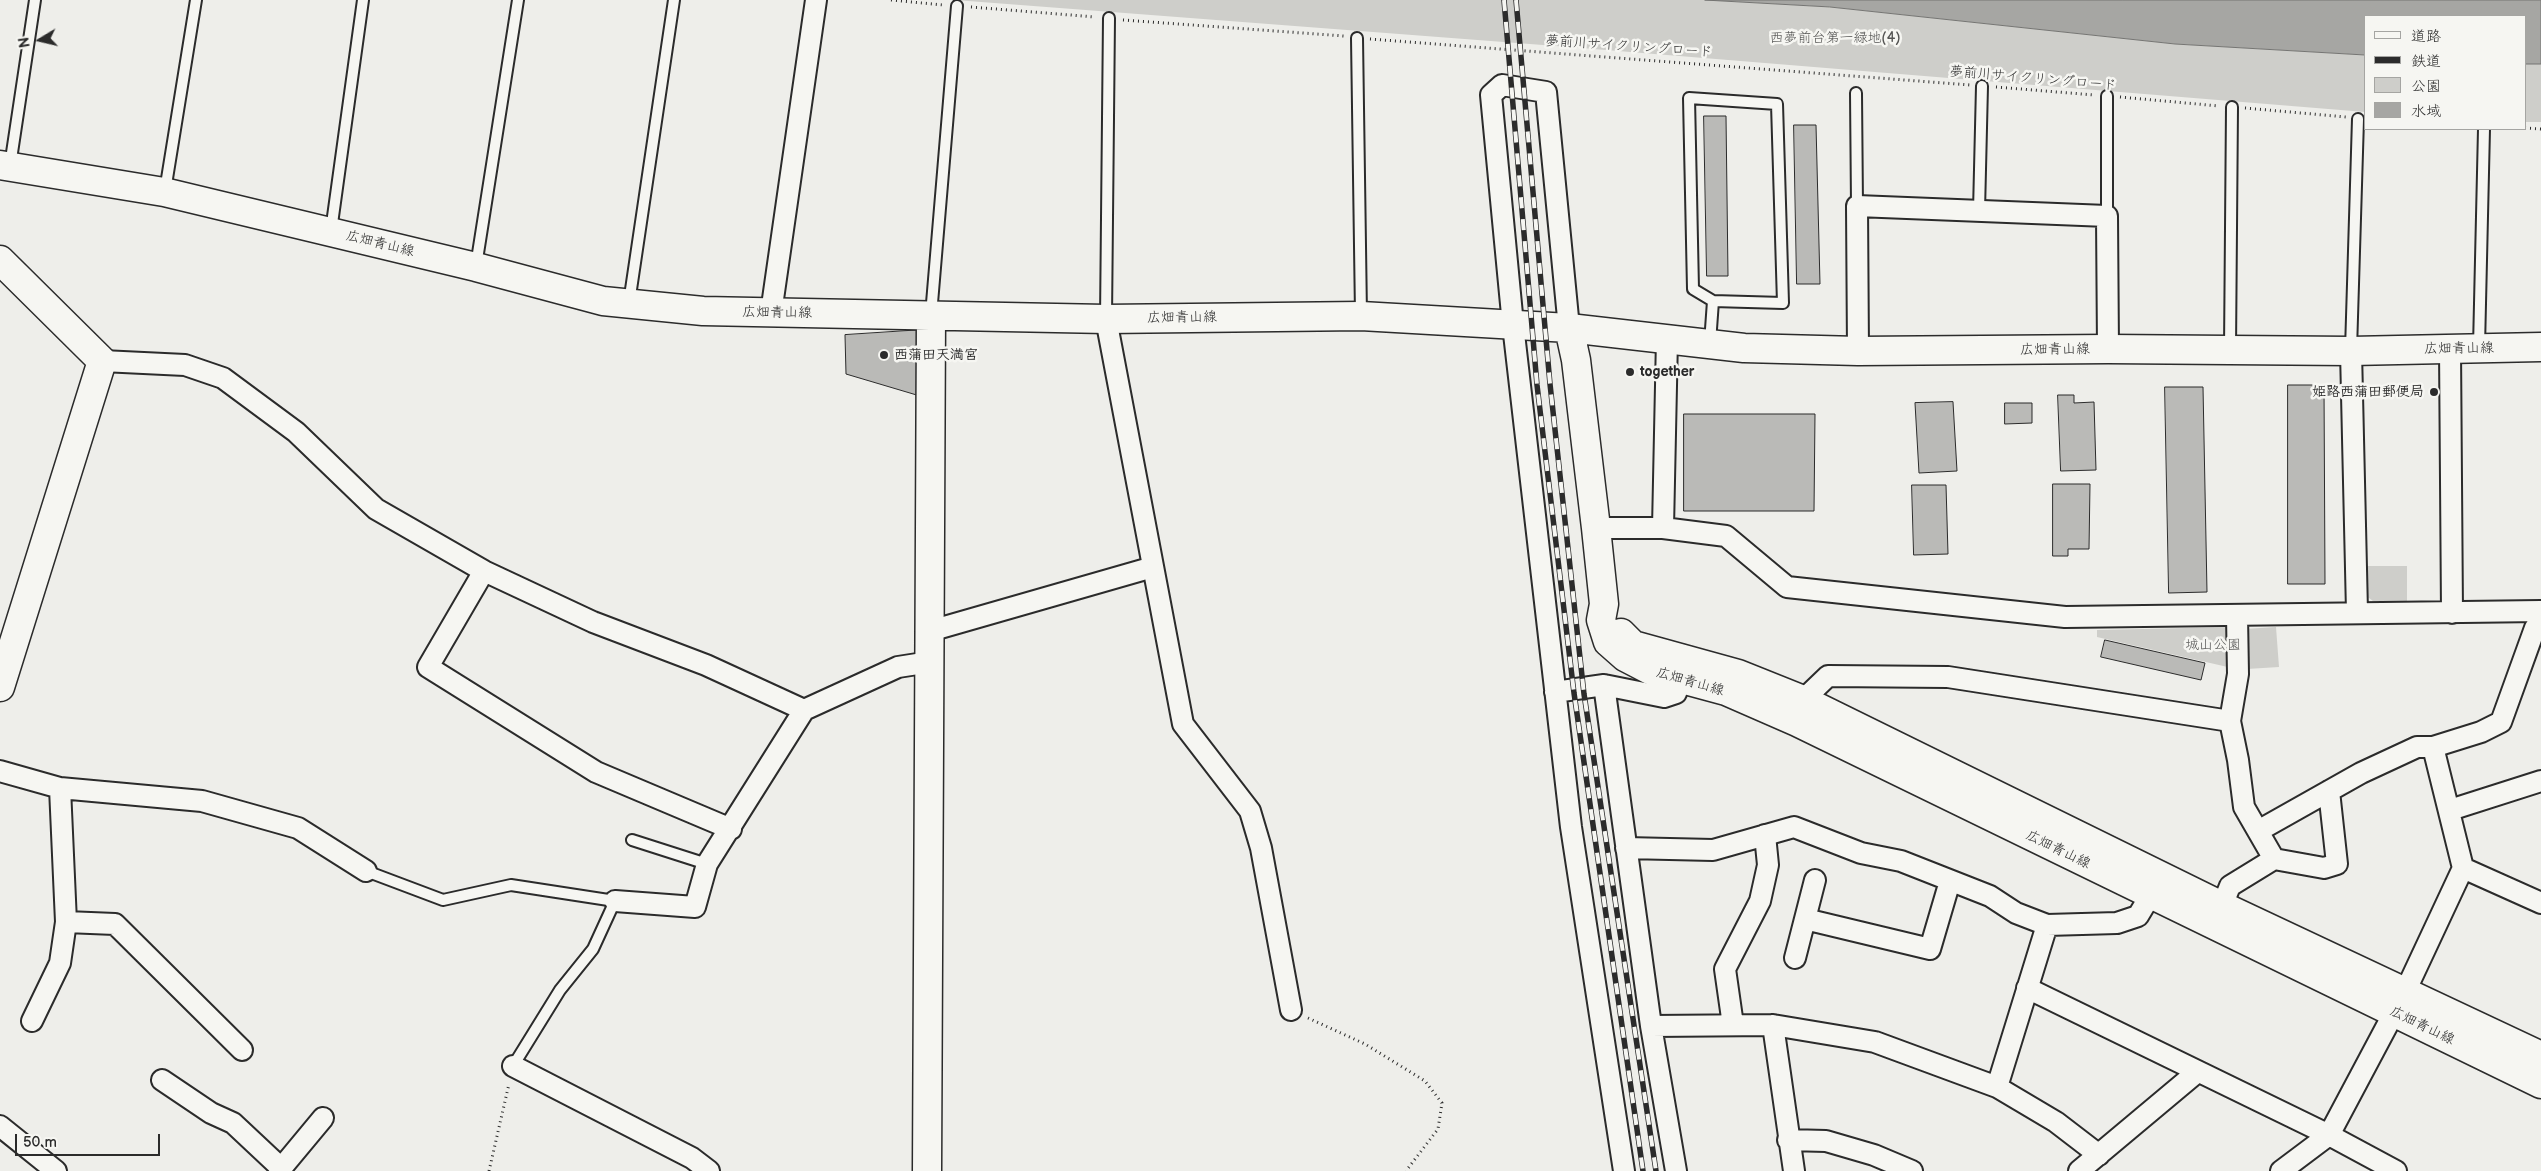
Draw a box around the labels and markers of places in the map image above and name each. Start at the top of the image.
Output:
place label: 西蒲田天満宮 [894,347,978,363]
marker: 西蒲田天満宮 [878,349,890,361]
place label: together [1640,364,1694,380]
marker: together [1624,366,1636,378]
place label: 姫路西蒲田郵便局 [2312,384,2424,400]
marker: 姫路西蒲田郵便局 [2428,386,2440,398]

